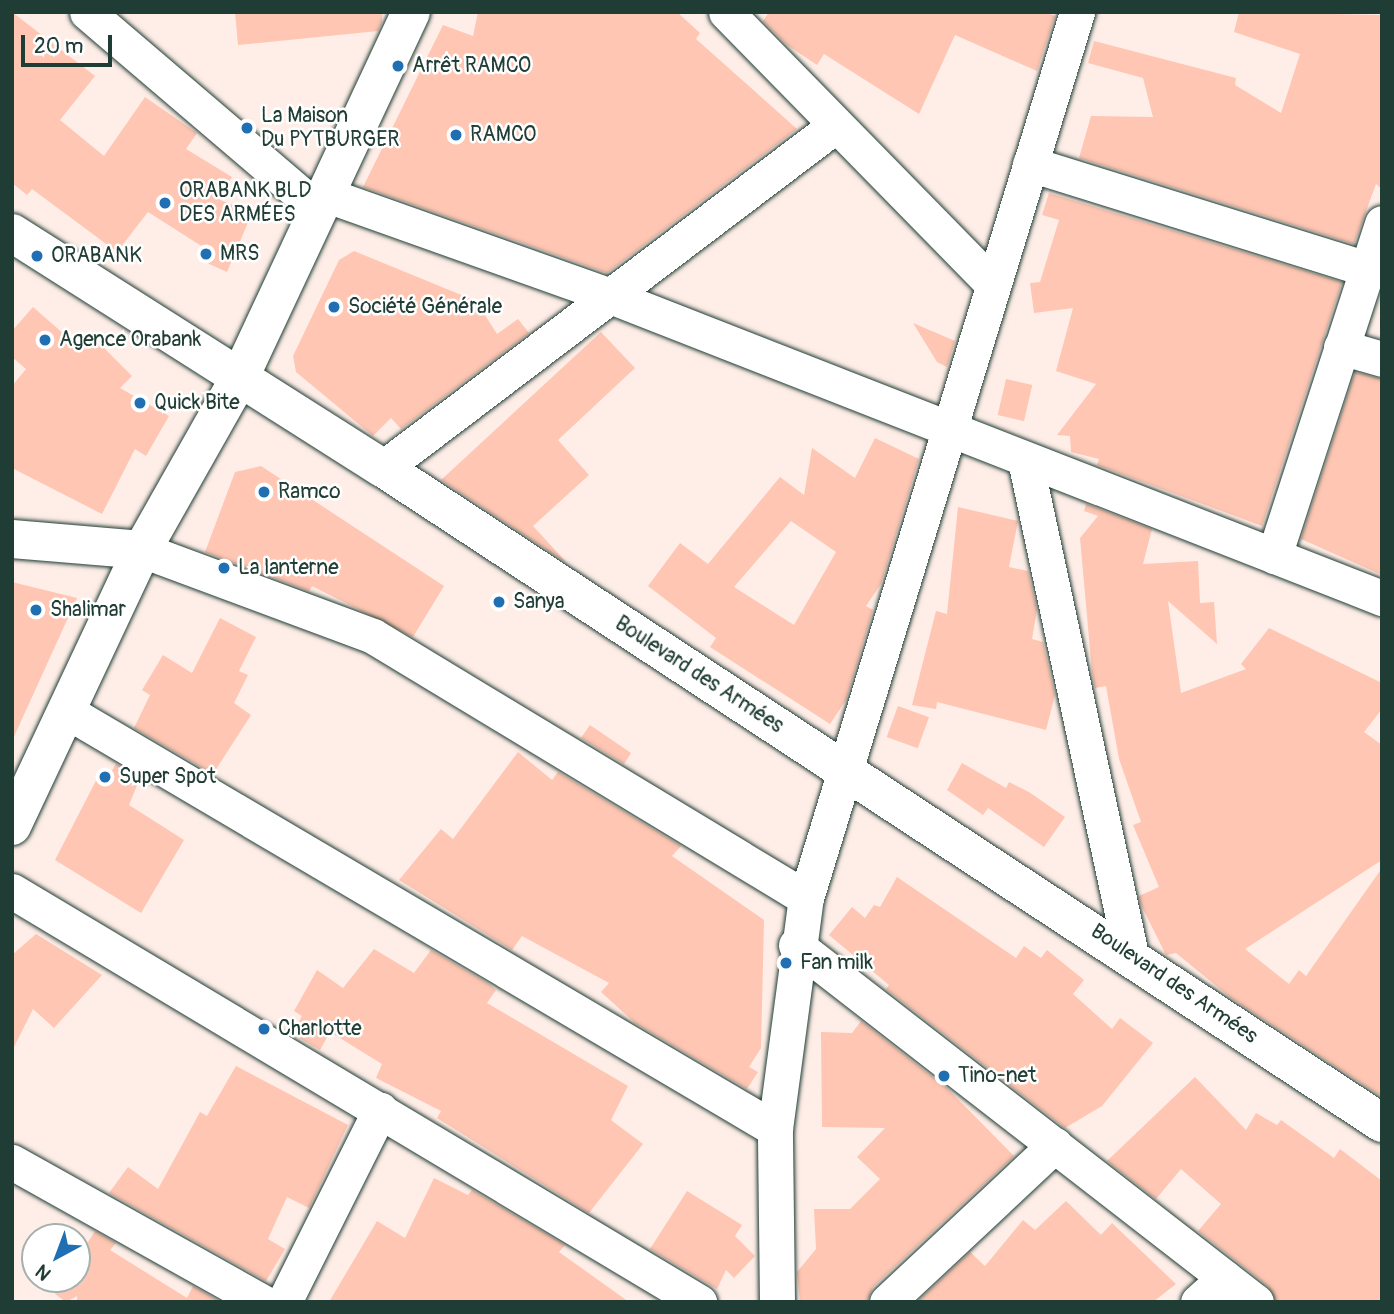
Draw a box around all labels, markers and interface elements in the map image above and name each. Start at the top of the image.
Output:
scale bar [24,21,116,65]
text: 20 m [34,33,83,60]
place label: Arrêt RAMCO [412,53,531,79]
marker: Arrêt RAMCO [390,58,406,74]
place label: La Maison Du PYTBURGER [261,103,399,153]
marker: La Maison Du PYTBURGER [239,120,255,136]
place label: RAMCO [470,122,536,148]
marker: RAMCO [448,127,464,143]
place label: ORABANK BLD DES ARMÉES [179,178,311,228]
marker: ORABANK BLD DES ARMÉES [157,195,173,211]
place label: MRS [220,241,260,267]
place label: ORABANK [51,243,142,269]
marker: MRS [198,246,214,262]
marker: ORABANK [29,248,45,264]
place label: Société Générale [348,294,502,320]
marker: Société Générale [326,299,342,315]
place label: Agence Orabank [59,327,201,353]
marker: Agence Orabank [37,332,53,348]
place label: Quick Bite [154,390,240,416]
marker: Quick Bite [132,395,148,411]
place label: Ramco [278,479,341,505]
marker: Ramco [256,484,272,500]
place label: La lanterne [238,555,339,581]
marker: La lanterne [216,560,232,576]
place label: Sanya [513,589,565,615]
marker: Sanya [491,594,507,610]
place label: Shalimar [50,597,126,623]
marker: Shalimar [28,602,44,618]
street label: Boulevard des Armées [610,611,788,739]
place label: Super Spot [119,764,216,790]
marker: Super Spot [97,769,113,785]
street label: Boulevard des Armées [1086,919,1262,1049]
place label: Fan milk [800,950,873,976]
marker: Fan milk [778,955,794,971]
place label: Charlotte [278,1016,362,1042]
marker: Charlotte [256,1021,272,1037]
place label: Tino-net [958,1063,1036,1089]
marker: Tino-net [936,1068,952,1084]
north arrow [21,1223,91,1293]
text: N [31,1259,56,1286]

